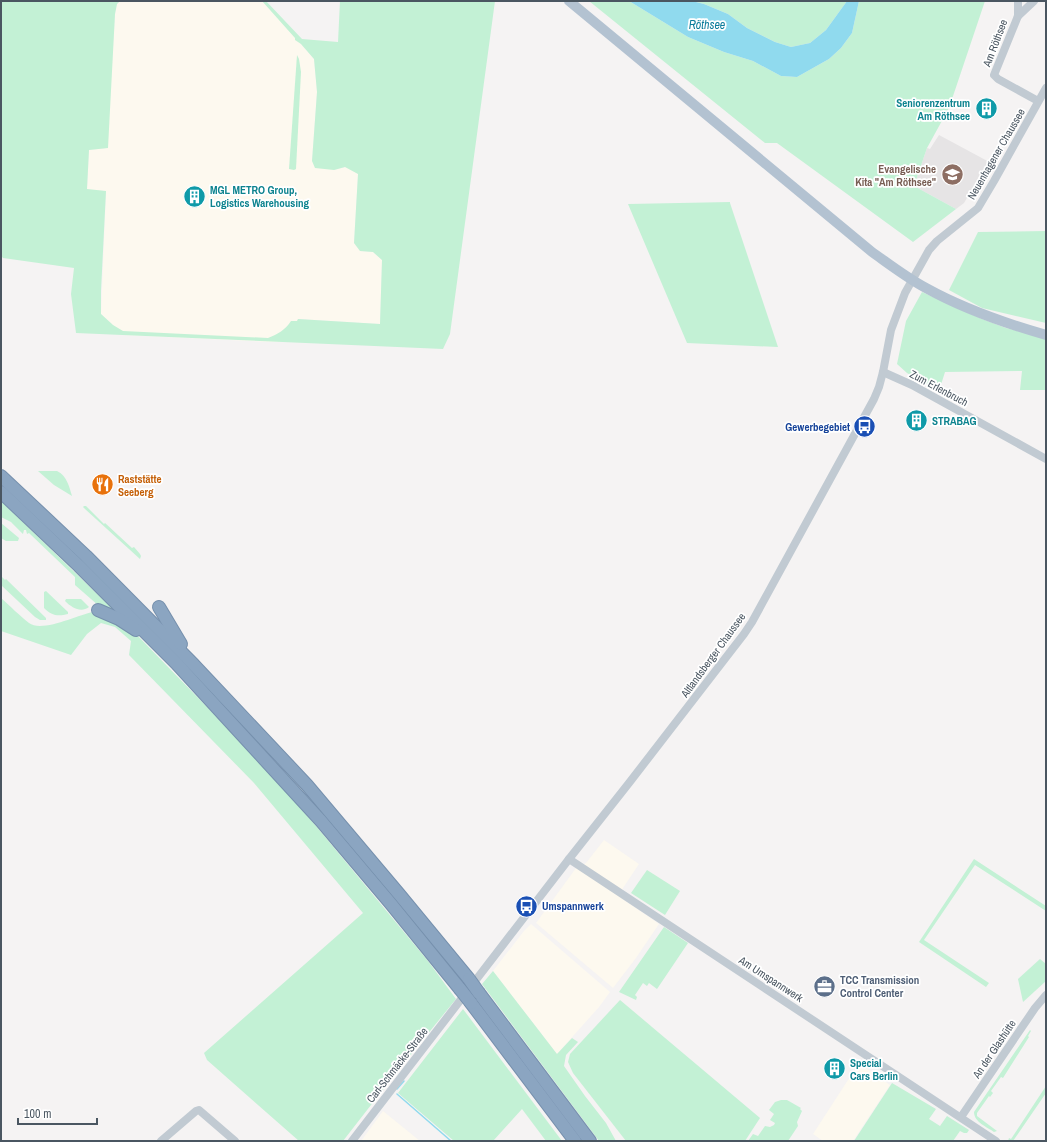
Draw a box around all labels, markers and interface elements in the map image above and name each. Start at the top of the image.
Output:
water label: Röthsee [689,17,726,33]
street label: Am Röthsee [979,17,1010,70]
place label: Seniorenzentrum Am Röthsee [896,96,970,123]
building icon: Seniorenzentrum Am Röthsee [973,96,999,122]
street label: Neuenhagener Chaussee [964,106,1028,202]
place label: Evangelische Kita "Am Röthsee" [855,162,936,189]
school or university icon: Evangelische Kita "Am Röthsee" [939,162,965,188]
building icon: MGL METRO Group, Logistics Warehousing [182,183,208,209]
place label: MGL METRO Group, Logistics Warehousing [210,183,309,210]
street label: Zum Erlenbruch [907,367,971,409]
building icon: STRABAG [903,408,929,434]
bus stop icon: Gewerbegebiet [852,414,878,440]
place label: STRABAG [932,414,977,428]
place label: Gewerbegebiet [785,420,850,434]
restaurant icon: Raststätte Seeberg [90,472,116,498]
place label: Raststätte Seeberg [118,472,162,499]
street label: Altlandsberger Chaussee [677,610,748,701]
bus stop icon: Umspannwerk [514,893,540,919]
place label: Umspannwerk [542,899,605,913]
street label: Am Umspannwerk [735,953,806,1005]
office icon: TCC Transmission Control Center [812,973,838,999]
place label: TCC Transmission Control Center [840,973,919,1000]
street label: An der Glashütte [969,1017,1019,1082]
street label: Carl-Schmäcke-Straße [363,1025,431,1105]
building icon: Special Cars Berlin [822,1056,848,1082]
place label: Special Cars Berlin [850,1056,898,1083]
scale bar [18,1100,97,1126]
text: 100 m [24,1106,51,1122]

